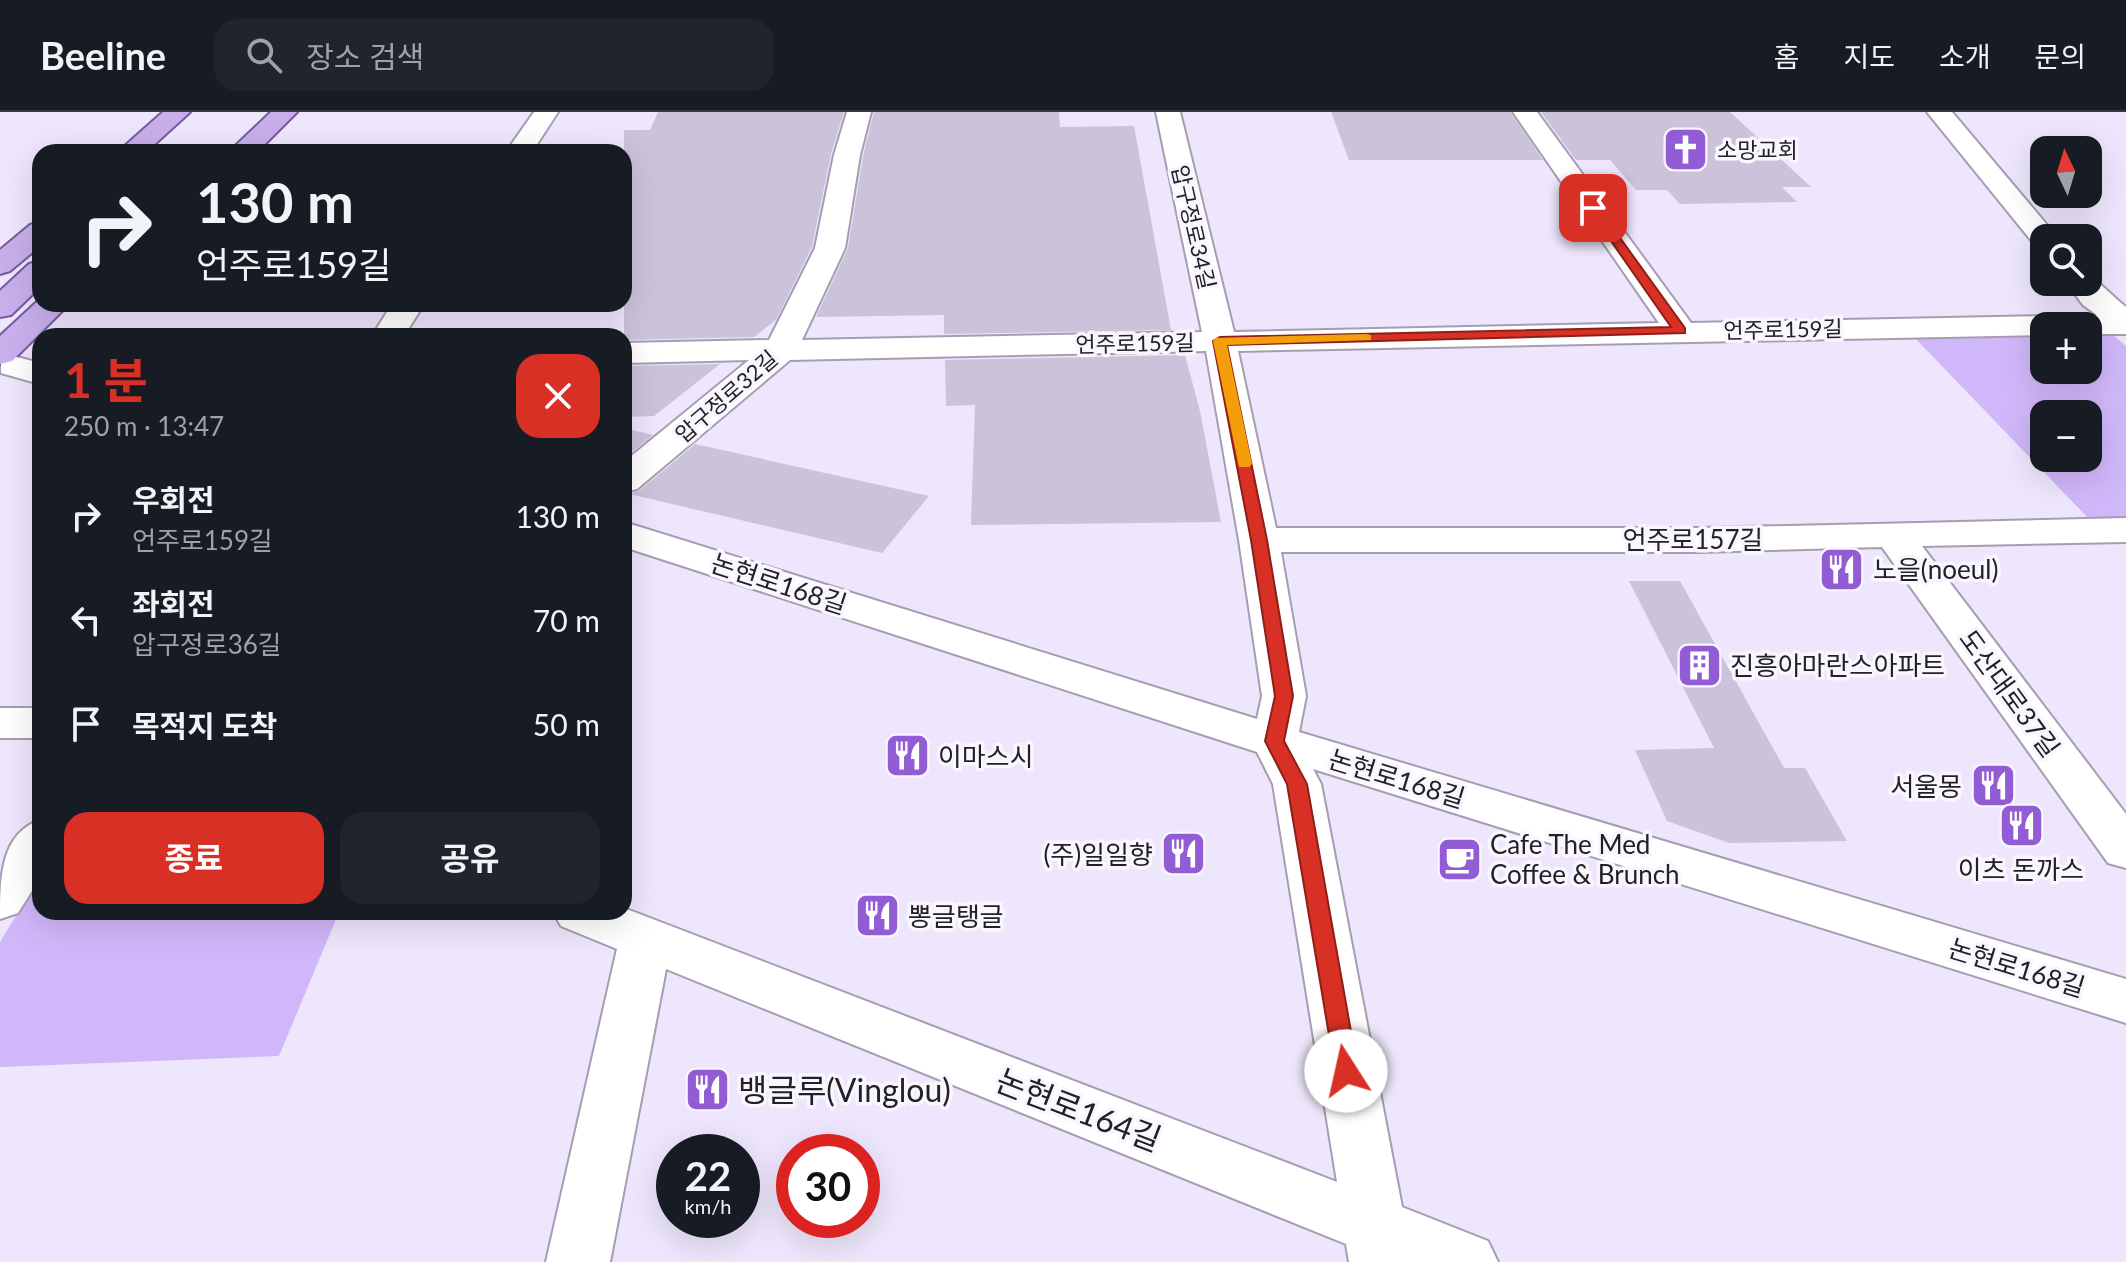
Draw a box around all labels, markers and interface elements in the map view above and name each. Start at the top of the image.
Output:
search box [214,19,774,91]
text: Beeline [40,32,166,78]
icon: search [242,33,286,77]
text: 장소 검색 [306,38,424,74]
text: 홈 [1774,39,1799,73]
text: 지도 [1843,39,1895,73]
text: 소개 [1939,39,1990,73]
text: 문의 [2034,39,2086,73]
church icon: 소망교회 [1662,125,1710,173]
place label: 소망교회 [1717,136,1798,163]
north arrow [2030,136,2102,208]
map controls [2030,136,2102,472]
street label: 압구정로34길 [1167,162,1221,292]
text: 130 m [196,168,354,235]
pin [1559,174,1627,242]
icon: right [64,176,168,280]
icon: arrive [1571,186,1615,230]
button: search [2030,224,2102,296]
text: 언주로159길 [196,242,391,286]
button: + [2030,312,2102,384]
street label: 언주로159길 [1723,314,1843,344]
street label: 언주로159길 [1075,328,1195,358]
street label: 압구정로32길 [669,344,783,448]
text: 1 분 [64,351,148,408]
button: close [516,354,600,438]
button: − [2030,400,2102,472]
text: 250 m · 13:47 [64,410,224,442]
text: 우회전 [132,481,215,517]
icon: right [64,494,108,538]
text: 130 m [515,498,600,534]
street label: 언주로157길 [1623,523,1763,555]
text: 언주로159길 [132,524,273,556]
restaurant icon: 노을(noeul) [1818,545,1866,593]
street label: 논현로168길 [707,546,851,620]
place label: 노을(noeul) [1873,553,1998,585]
text: 좌회전 [132,585,215,621]
icon: left [64,598,108,642]
text: 70 m [533,602,600,638]
street label: 도산대로37길 [1953,623,2067,763]
text: 압구정로36길 [132,628,282,660]
building icon: 진흥아마란스아파트 [1675,641,1723,689]
place label: 진흥아마란스아파트 [1730,649,1945,681]
icon: arrive [64,702,108,746]
text: 50 m [533,706,600,742]
text: 목적지 도착 [132,707,277,743]
restaurant icon: 이마스시 [883,732,931,780]
place label: 이마스시 [938,740,1034,772]
street label: 논현로168길 [1325,742,1469,814]
restaurant icon: 서울몽 [1969,762,2017,810]
place label: 서울몽 [1890,770,1962,802]
restaurant icon: 이츠 돈까스 [1997,802,2045,850]
button: 종료 [64,812,324,904]
button: 공유 [340,812,600,904]
place label: Cafe The Med Coffee & Brunch [1490,828,1680,890]
restaurant icon: (주)일일향 [1160,830,1208,878]
cafe icon: Cafe The Med Coffee & Brunch [1435,835,1483,883]
place label: (주)일일향 [1043,838,1153,870]
place label: 이츠 돈까스 [1958,853,2084,885]
restaurant icon: 뽕글탱글 [853,892,901,940]
place label: 뽕글탱글 [908,900,1004,932]
street label: 논현로168길 [1945,931,2089,1003]
position arrow [1304,1029,1388,1113]
street label: 논현로164길 [991,1060,1167,1158]
restaurant icon: 뱅글루(Vinglou) [683,1065,731,1113]
place label: 뱅글루(Vinglou) [738,1070,951,1109]
speed limit sign: 30 [776,1134,880,1238]
text: 22 [685,1152,731,1200]
text: km/h [685,1194,731,1218]

